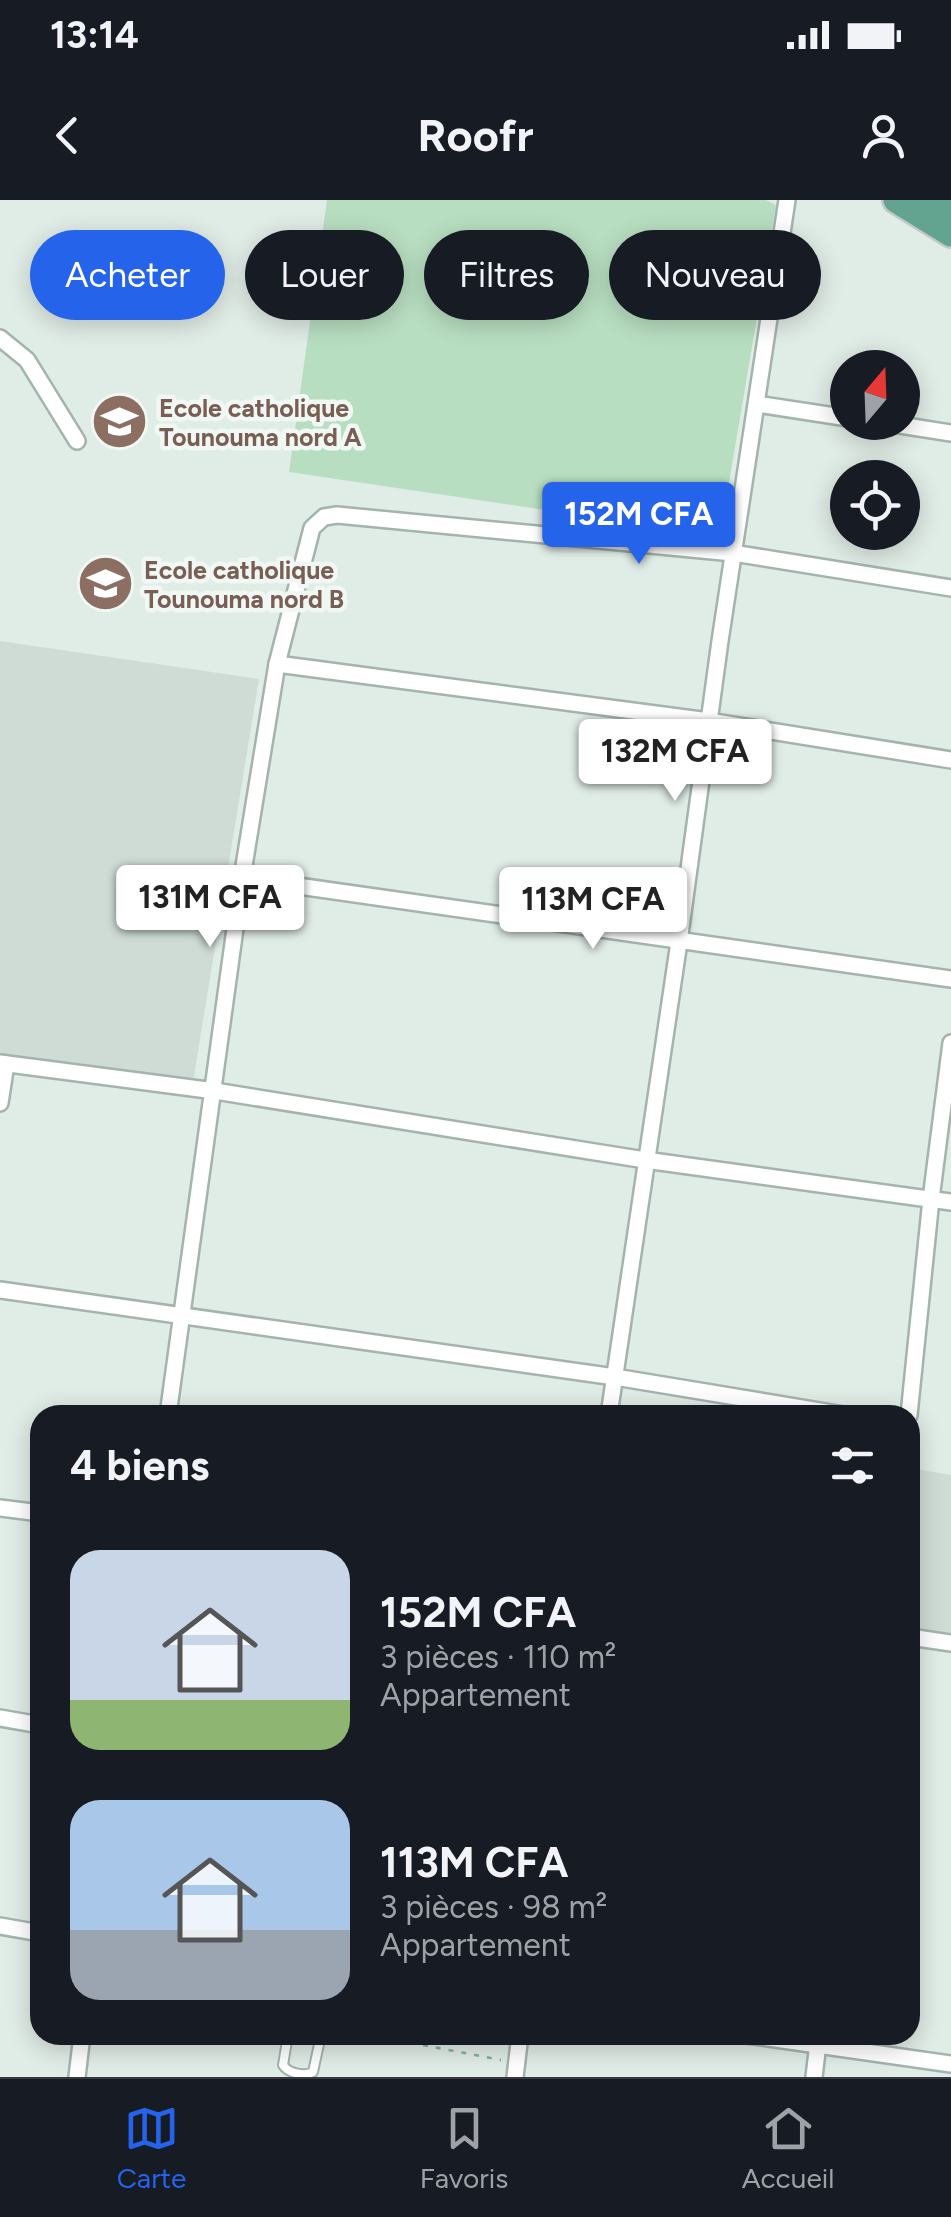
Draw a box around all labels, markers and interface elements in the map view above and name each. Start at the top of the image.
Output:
text: 13:14 [50,12,139,58]
icon: back [40,108,95,163]
text: Roofr [417,108,534,162]
icon: person [856,108,911,163]
chip: Acheter [30,230,225,320]
chip: Louer [245,230,404,320]
chip: Filtres [424,230,589,320]
chip: Nouveau [609,230,821,320]
north arrow [830,350,920,440]
map controls [830,350,920,550]
school or university icon: Ecole catholique Tounouma nord A [90,392,150,452]
place label: Ecole catholique Tounouma nord A [159,393,362,452]
button: locate [830,460,920,550]
pin: 152M CFA [536,482,742,567]
text: 152M CFA [564,495,714,533]
school or university icon: Ecole catholique Tounouma nord B [75,554,135,614]
place label: Ecole catholique Tounouma nord B [144,555,344,614]
pin: 132M CFA [572,719,778,804]
text: 132M CFA [601,732,749,770]
pin: 131M CFA [107,865,313,950]
pin: 113M CFA [490,867,696,952]
text: 131M CFA [138,878,282,916]
text: 113M CFA [521,880,665,918]
icon: filters [825,1438,880,1493]
text: 4 biens [70,1440,209,1491]
text: 152M CFA [380,1587,576,1638]
icon: home [150,1590,270,1710]
text: 3 pièces · 110 m² [380,1638,616,1676]
text: Appartement [380,1676,571,1714]
text: 113M CFA [380,1837,569,1888]
icon: home [150,1840,270,1960]
text: 3 pièces · 98 m² [380,1888,607,1926]
text: Appartement [380,1926,571,1964]
tab: Carte [117,2101,186,2195]
tab: Favoris [420,2101,508,2195]
tab: Accueil [742,2101,834,2195]

